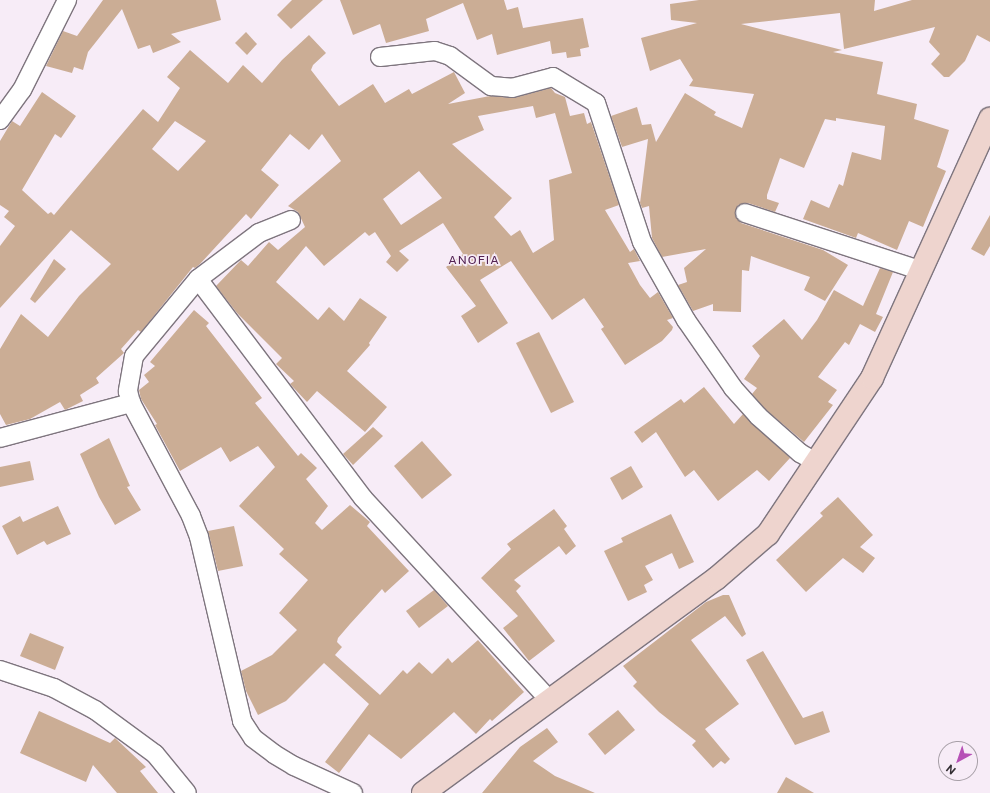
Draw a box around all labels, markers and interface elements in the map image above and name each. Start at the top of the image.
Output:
district label: ANOFIA [448,254,500,268]
north arrow [938,741,978,781]
text: N [944,762,958,777]

